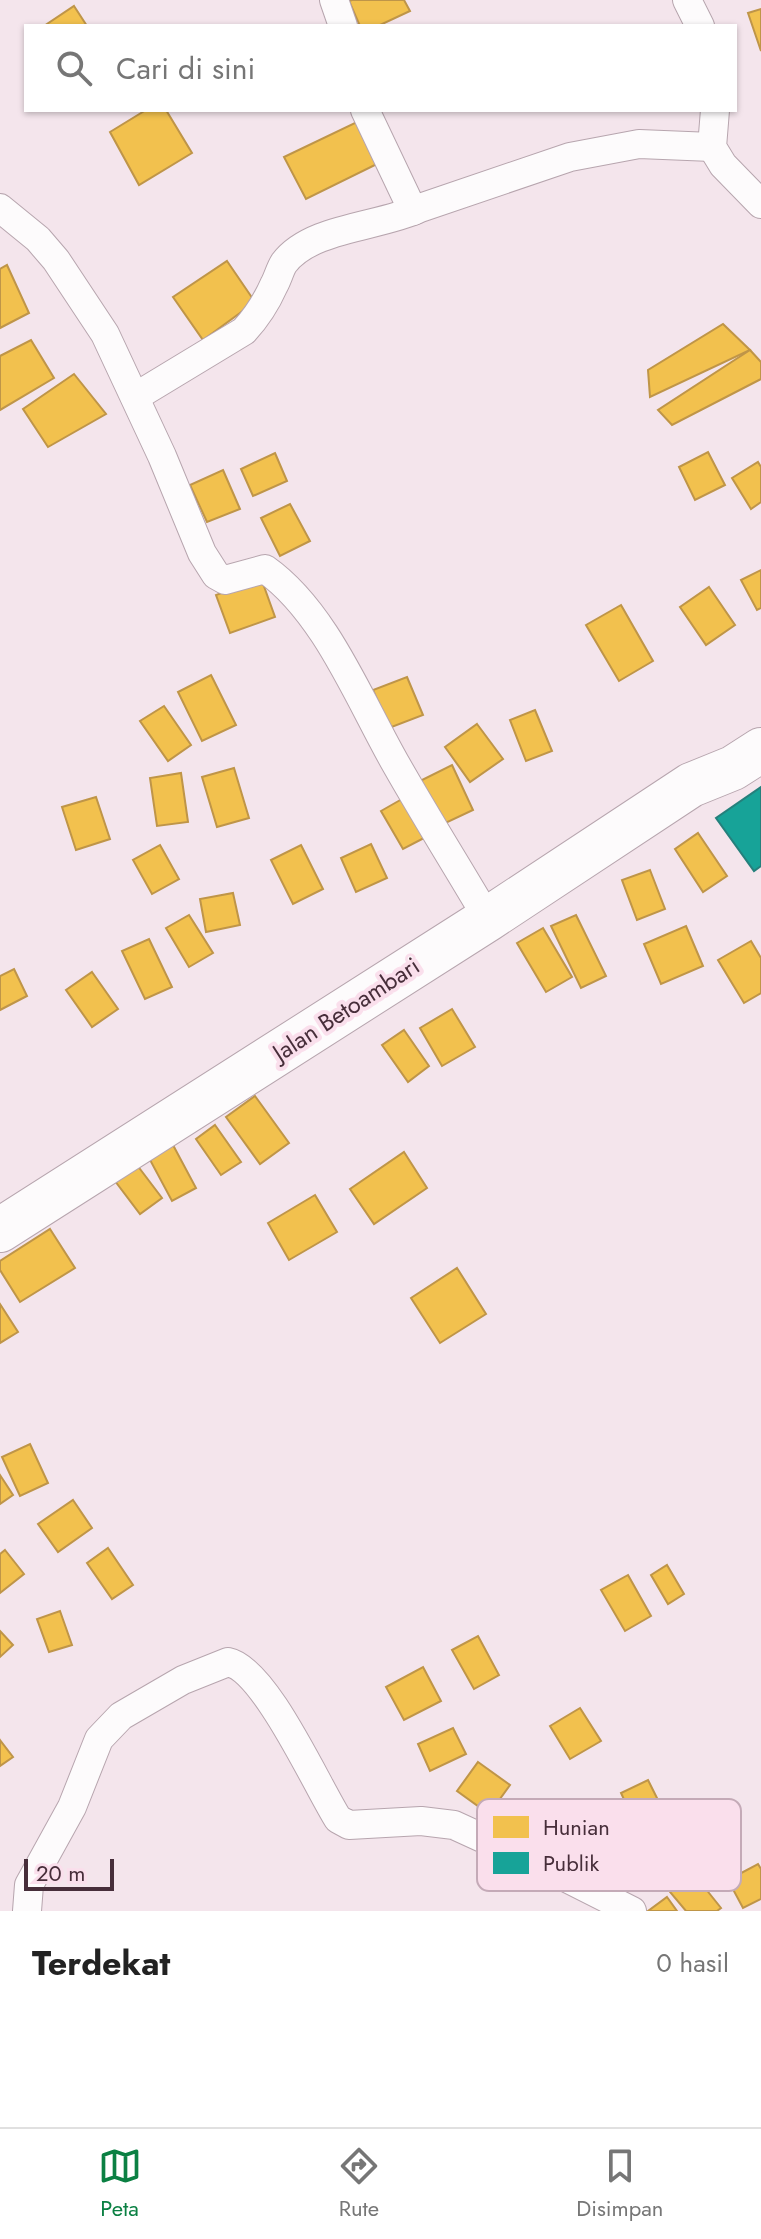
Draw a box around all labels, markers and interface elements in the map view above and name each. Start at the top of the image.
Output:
search box [24,24,737,112]
icon: search [52,46,96,90]
text: Cari di sini [116,47,255,90]
street label: Jalan Betoambari [263,948,426,1071]
legend [477,1799,741,1891]
text: Hunian [543,1811,610,1843]
text: Publik [543,1847,599,1879]
scale bar [24,1855,114,1891]
text: 20 m [36,1857,85,1889]
text: Terdekat [32,1939,170,1988]
text: 0 hasil [656,1944,729,1982]
tab: Peta [98,2144,142,2224]
tab: Rute [337,2144,381,2224]
tab: Disimpan [576,2144,663,2224]

